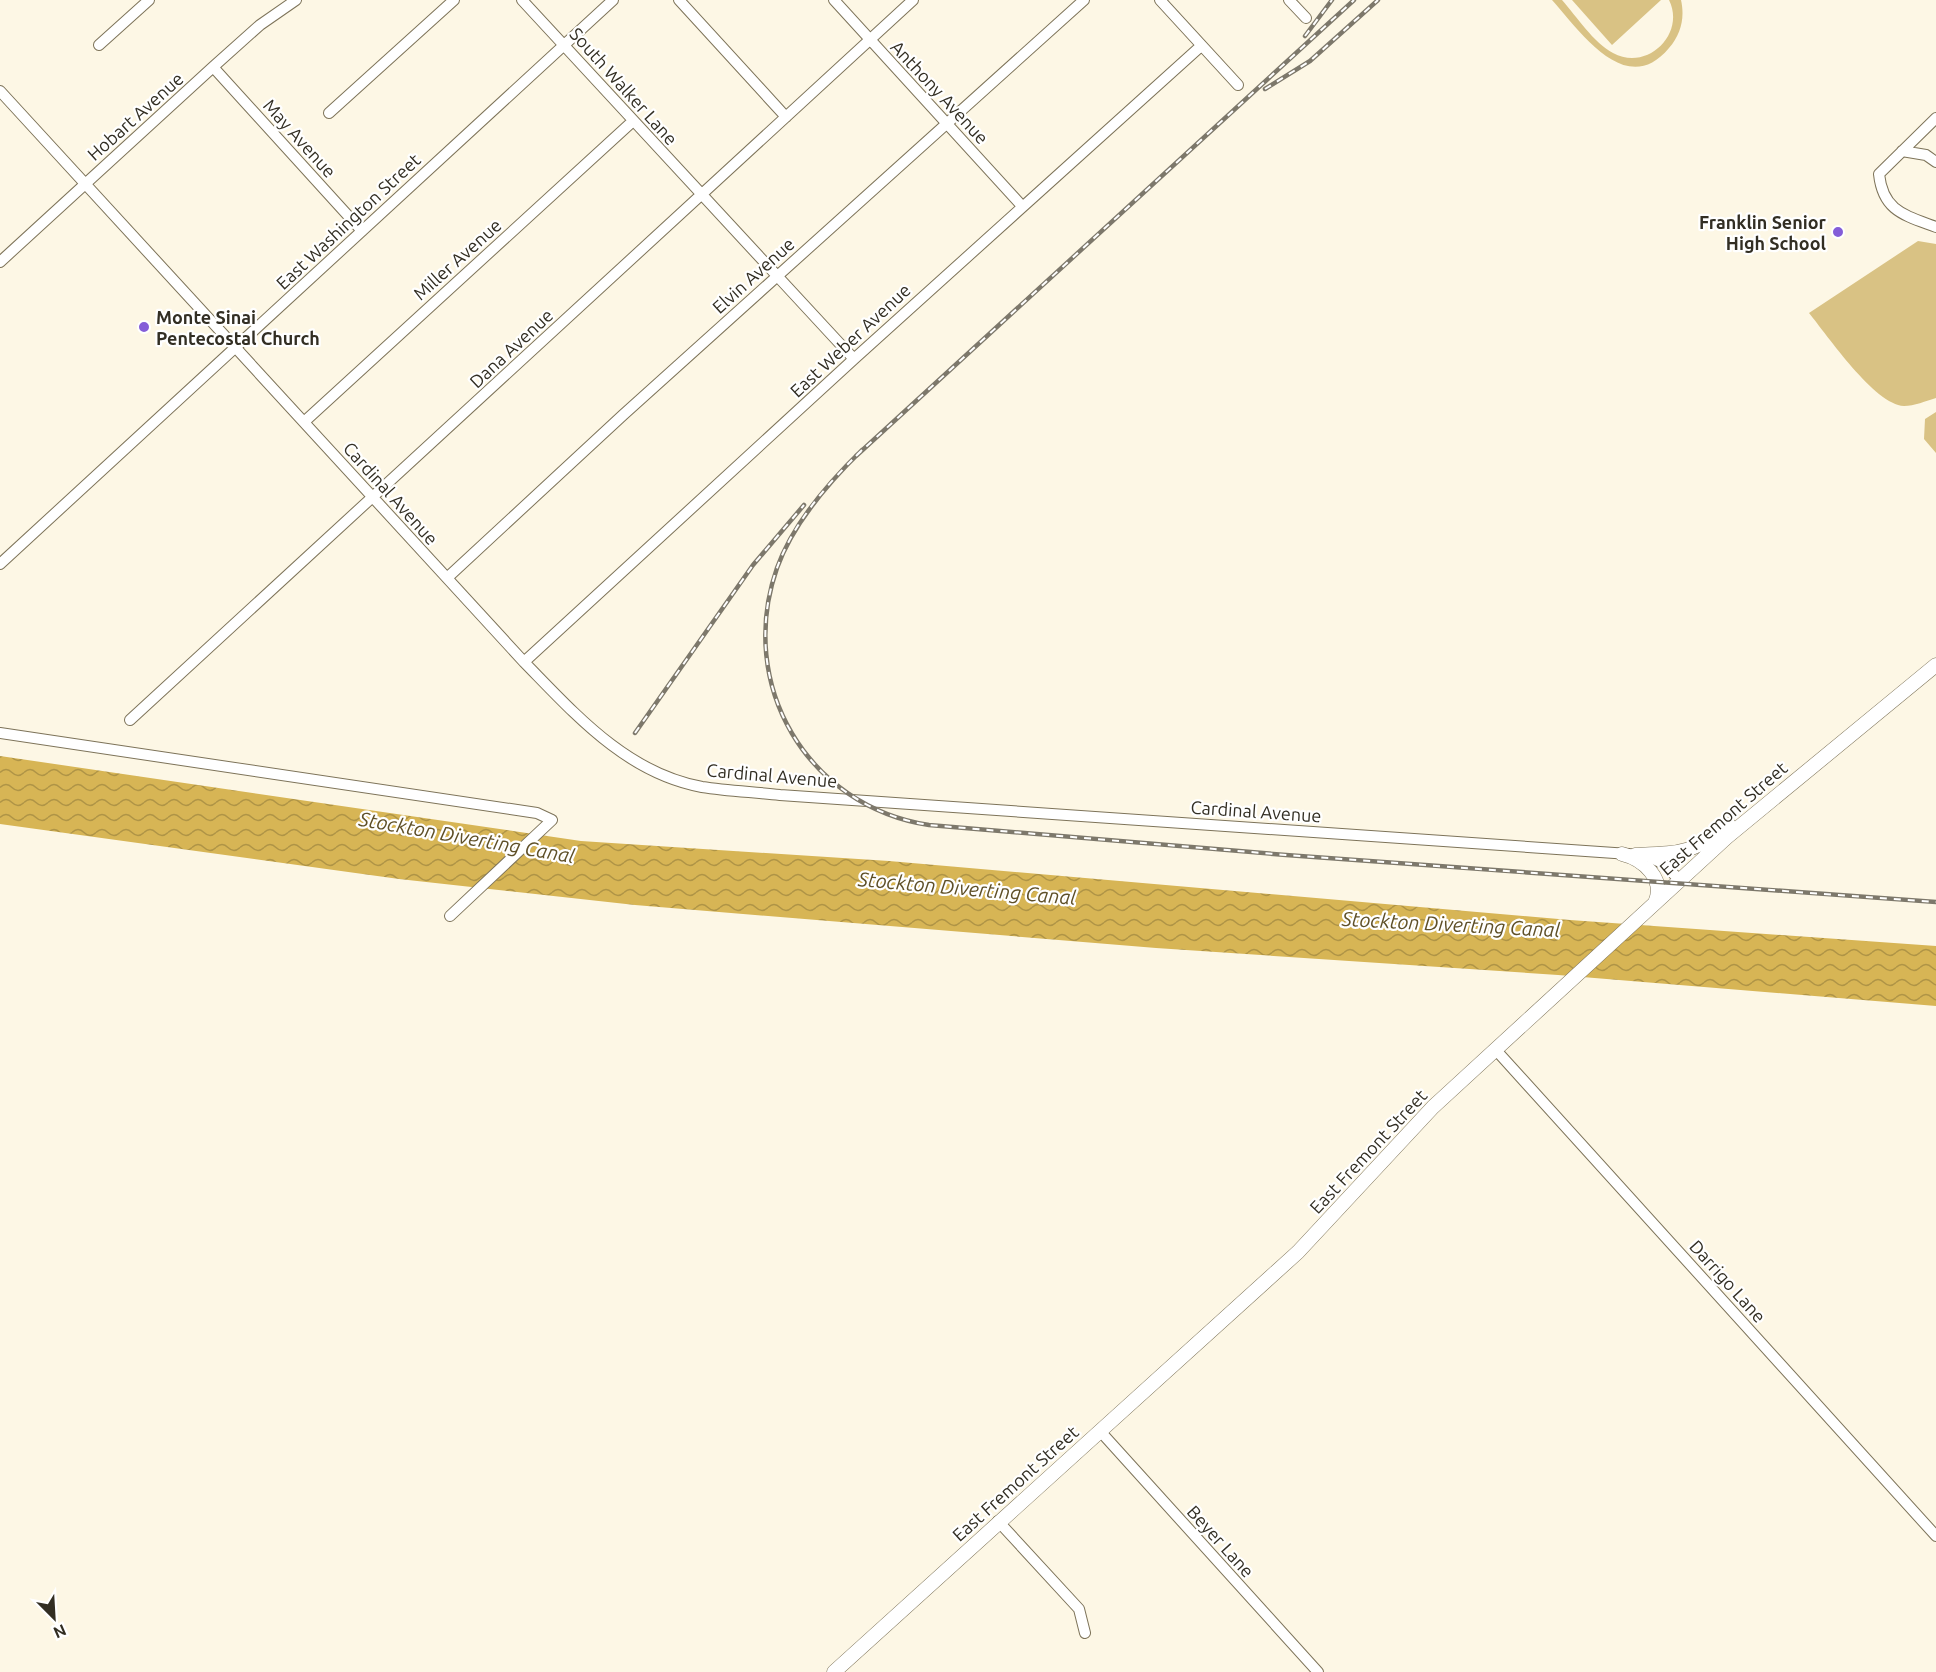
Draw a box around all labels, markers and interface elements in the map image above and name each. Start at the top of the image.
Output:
street label: South Walker Lane [566,23,682,149]
street label: Anthony Avenue [887,36,993,148]
street label: Hobart Avenue [83,68,187,164]
street label: May Avenue [260,95,340,181]
street label: East Washington Street [272,149,424,293]
place label: Franklin Senior High School [1699,212,1827,253]
street label: Miller Avenue [409,214,505,304]
marker: Franklin Senior High School [1831,225,1845,239]
street label: Elvin Avenue [708,233,798,317]
street label: East Weber Avenue [786,279,914,401]
street label: Dana Avenue [465,304,557,392]
place label: Monte Sinai Pentecostal Church [156,307,320,348]
marker: Monte Sinai Pentecostal Church [137,320,151,334]
street label: Cardinal Avenue [340,438,442,548]
street label: East Fremont Street [1655,757,1791,879]
street label: Cardinal Avenue [706,759,838,791]
street label: Cardinal Avenue [1190,796,1322,826]
water label: Stockton Diverting Canal [356,807,577,867]
water label: Stockton Diverting Canal [856,867,1077,909]
water label: Stockton Diverting Canal [1340,907,1561,941]
street label: East Fremont Street [1305,1085,1431,1217]
street label: Darrigo Lane [1686,1236,1770,1326]
street label: East Fremont Street [948,1421,1082,1545]
street label: Beyer Lane [1184,1501,1258,1581]
north arrow [24,1588,84,1648]
text: N [51,1621,69,1642]

